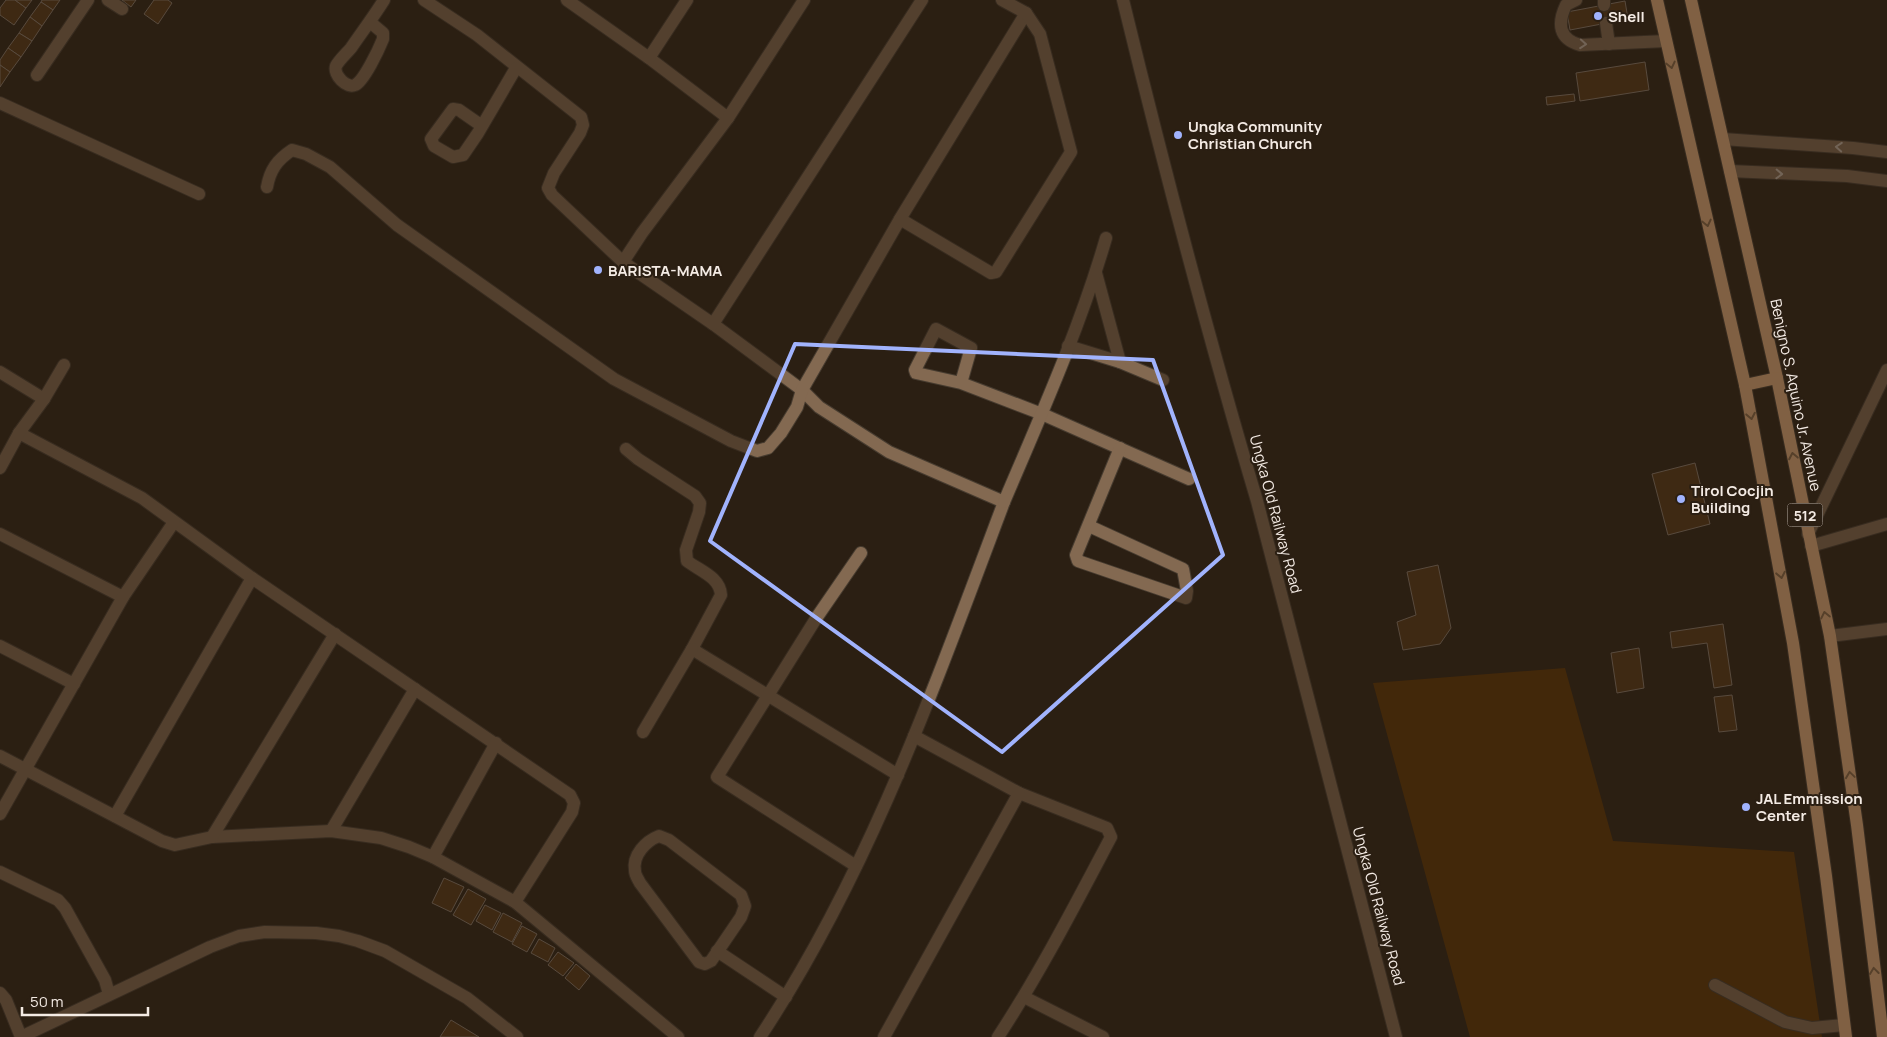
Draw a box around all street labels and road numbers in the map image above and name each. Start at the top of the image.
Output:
street label: Benigno S. Aquino Jr. Avenue [1765,297,1827,493]
street label: Ungka Old Railway Road [1245,432,1307,596]
road number: 512 [1788,504,1822,526]
street label: Ungka Old Railway Road [1348,824,1410,988]

